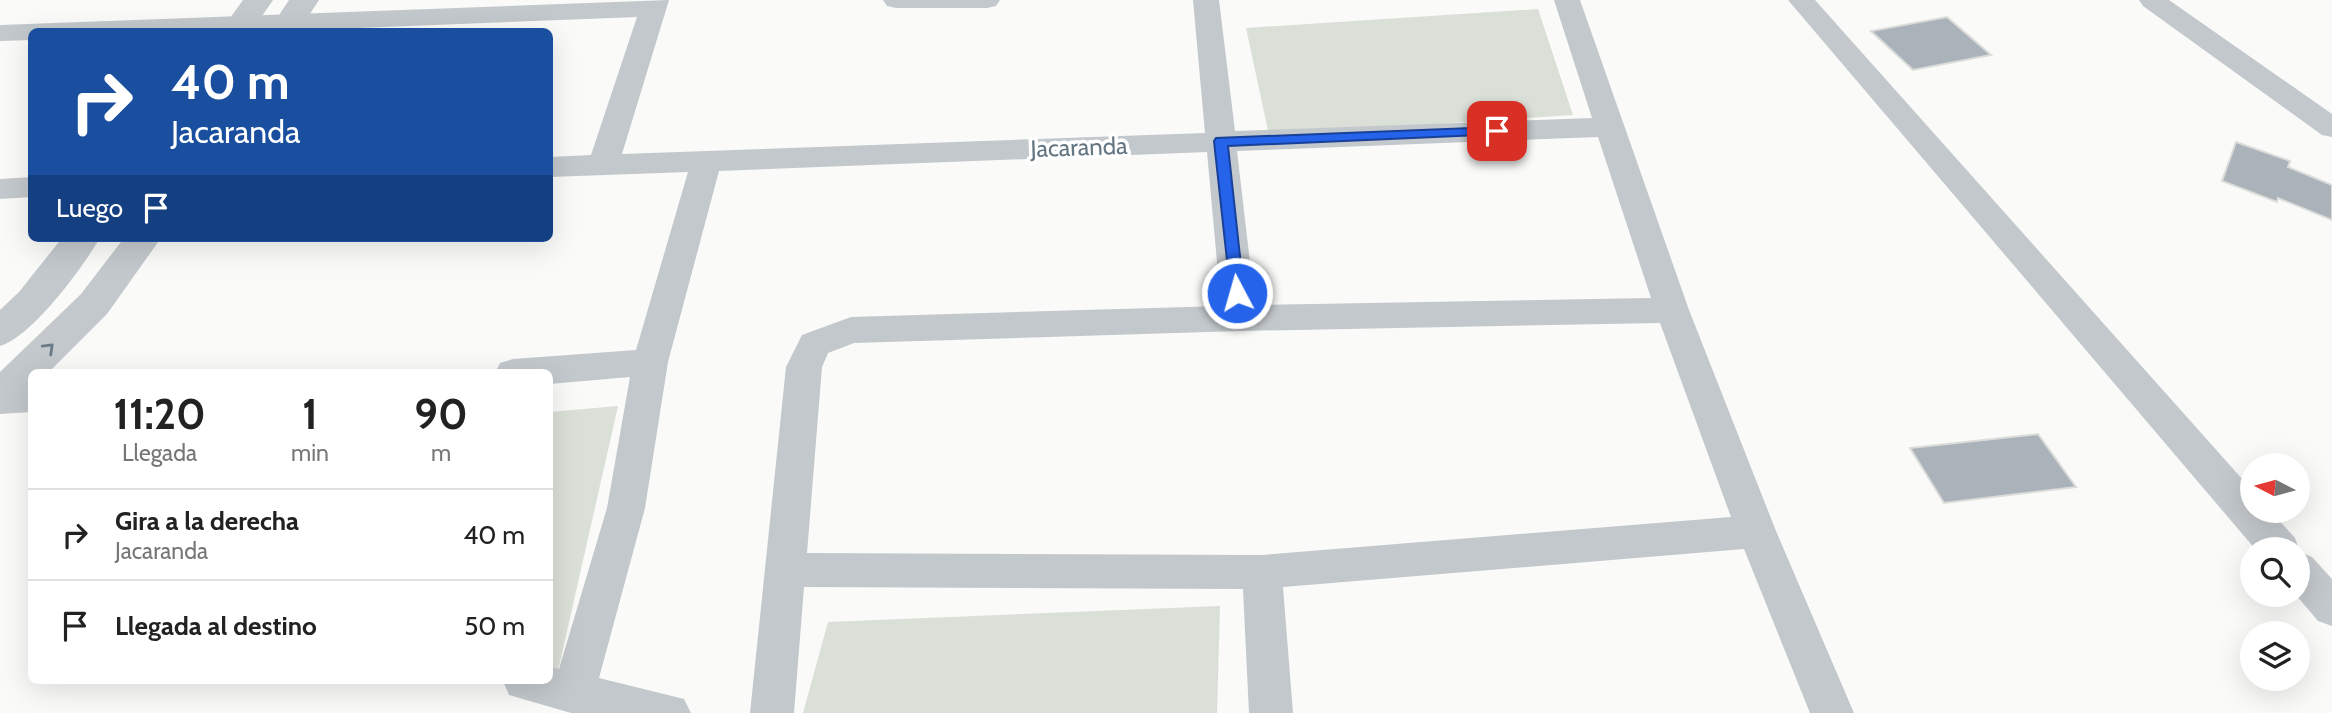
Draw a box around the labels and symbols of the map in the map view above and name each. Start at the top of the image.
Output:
pin [1467,101,1527,161]
street label: Jacaranda [1029,131,1128,163]
position arrow [1200,256,1274,330]
one-way arrow [41,344,54,357]
north arrow [2240,453,2310,523]

